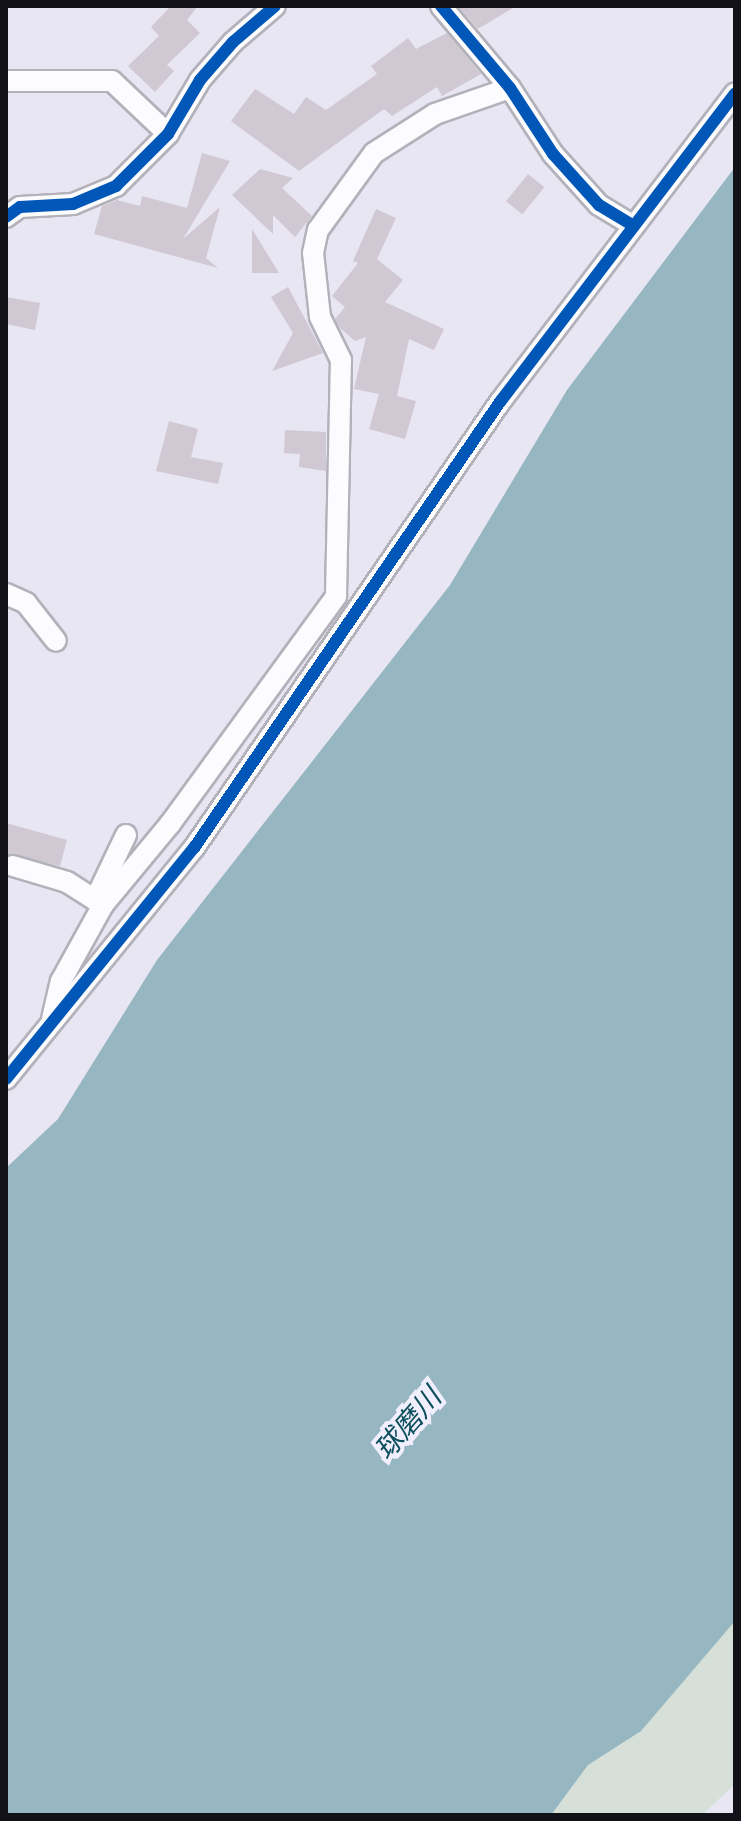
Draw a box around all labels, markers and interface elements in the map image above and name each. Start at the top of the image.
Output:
water label: 球磨川 [368,1381,448,1467]

